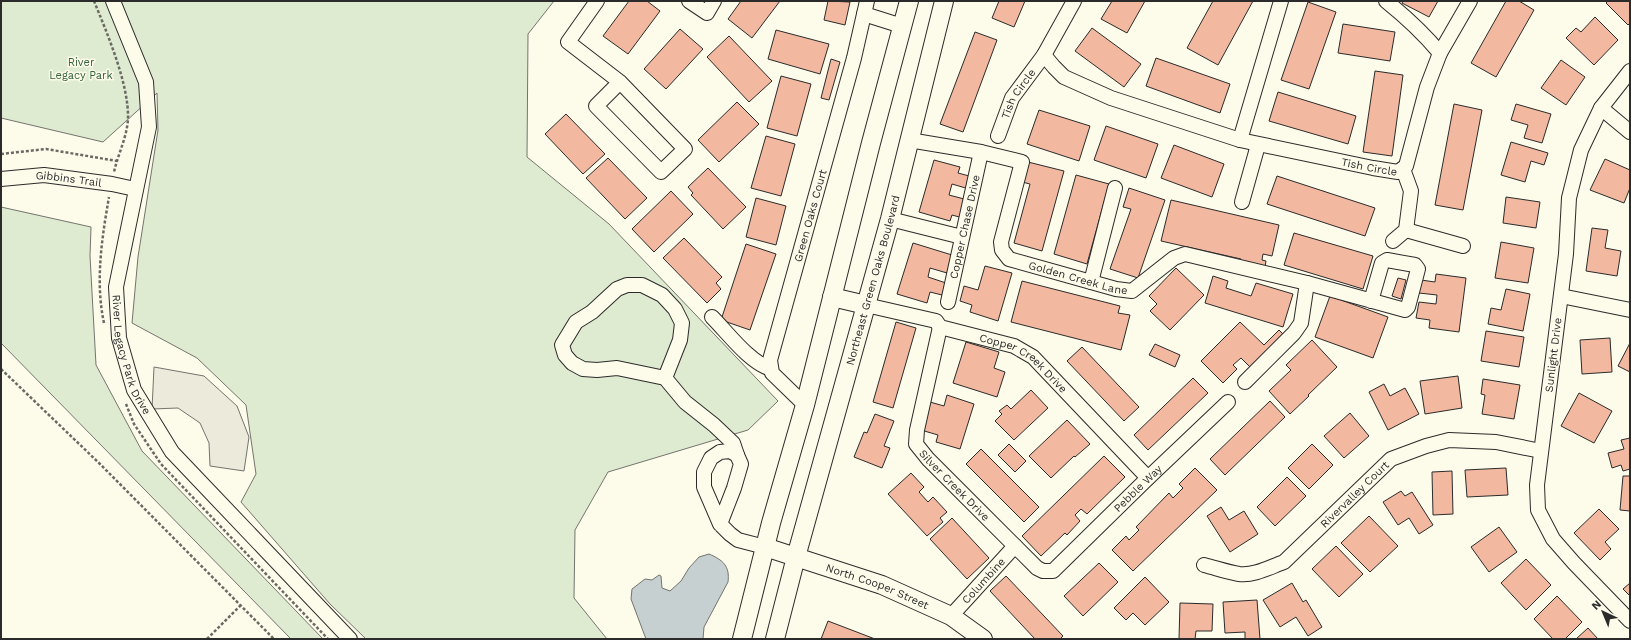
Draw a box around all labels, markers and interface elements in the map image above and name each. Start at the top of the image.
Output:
park label: River Legacy Park [49,56,113,82]
street label: Tish Circle [999,67,1038,121]
street label: Tish Circle [1340,156,1398,179]
street label: Green Oaks Court [792,168,830,263]
street label: Gibbins Trail [35,169,103,190]
street label: Copper Chase Drive [947,174,983,280]
street label: Northeast Green Oaks Boulevard [844,194,903,367]
street label: Golden Creek Lane [1027,259,1128,297]
street label: River Legacy Park Drive [109,294,153,417]
street label: Sunlight Drive [1542,317,1565,393]
street label: Copper Creek Drive [978,331,1070,396]
street label: Silver Creek Drive [916,447,992,524]
street label: Rivervalley Court [1318,458,1392,531]
street label: Pebble Way [1111,462,1165,515]
street label: Columbine [959,555,1008,607]
street label: North Cooper Street [824,561,931,612]
north arrow [1583,592,1623,632]
text: N [1589,598,1604,613]

